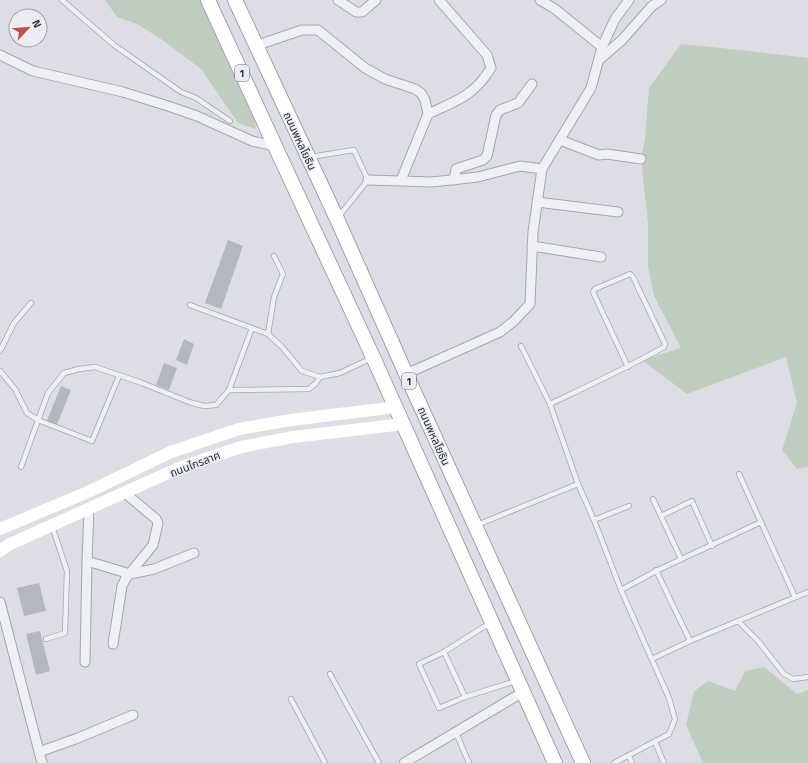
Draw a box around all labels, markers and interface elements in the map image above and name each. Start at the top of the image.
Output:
north arrow [8,8,48,48]
text: N [28,17,46,31]
road number: 1 [235,65,249,81]
street label: ถนนพหลโยธิน [279,109,321,173]
road number: 1 [402,373,416,389]
street label: ถนนพหลโยธิน [414,404,454,468]
street label: ถนนไกรลาศ [167,447,223,481]

